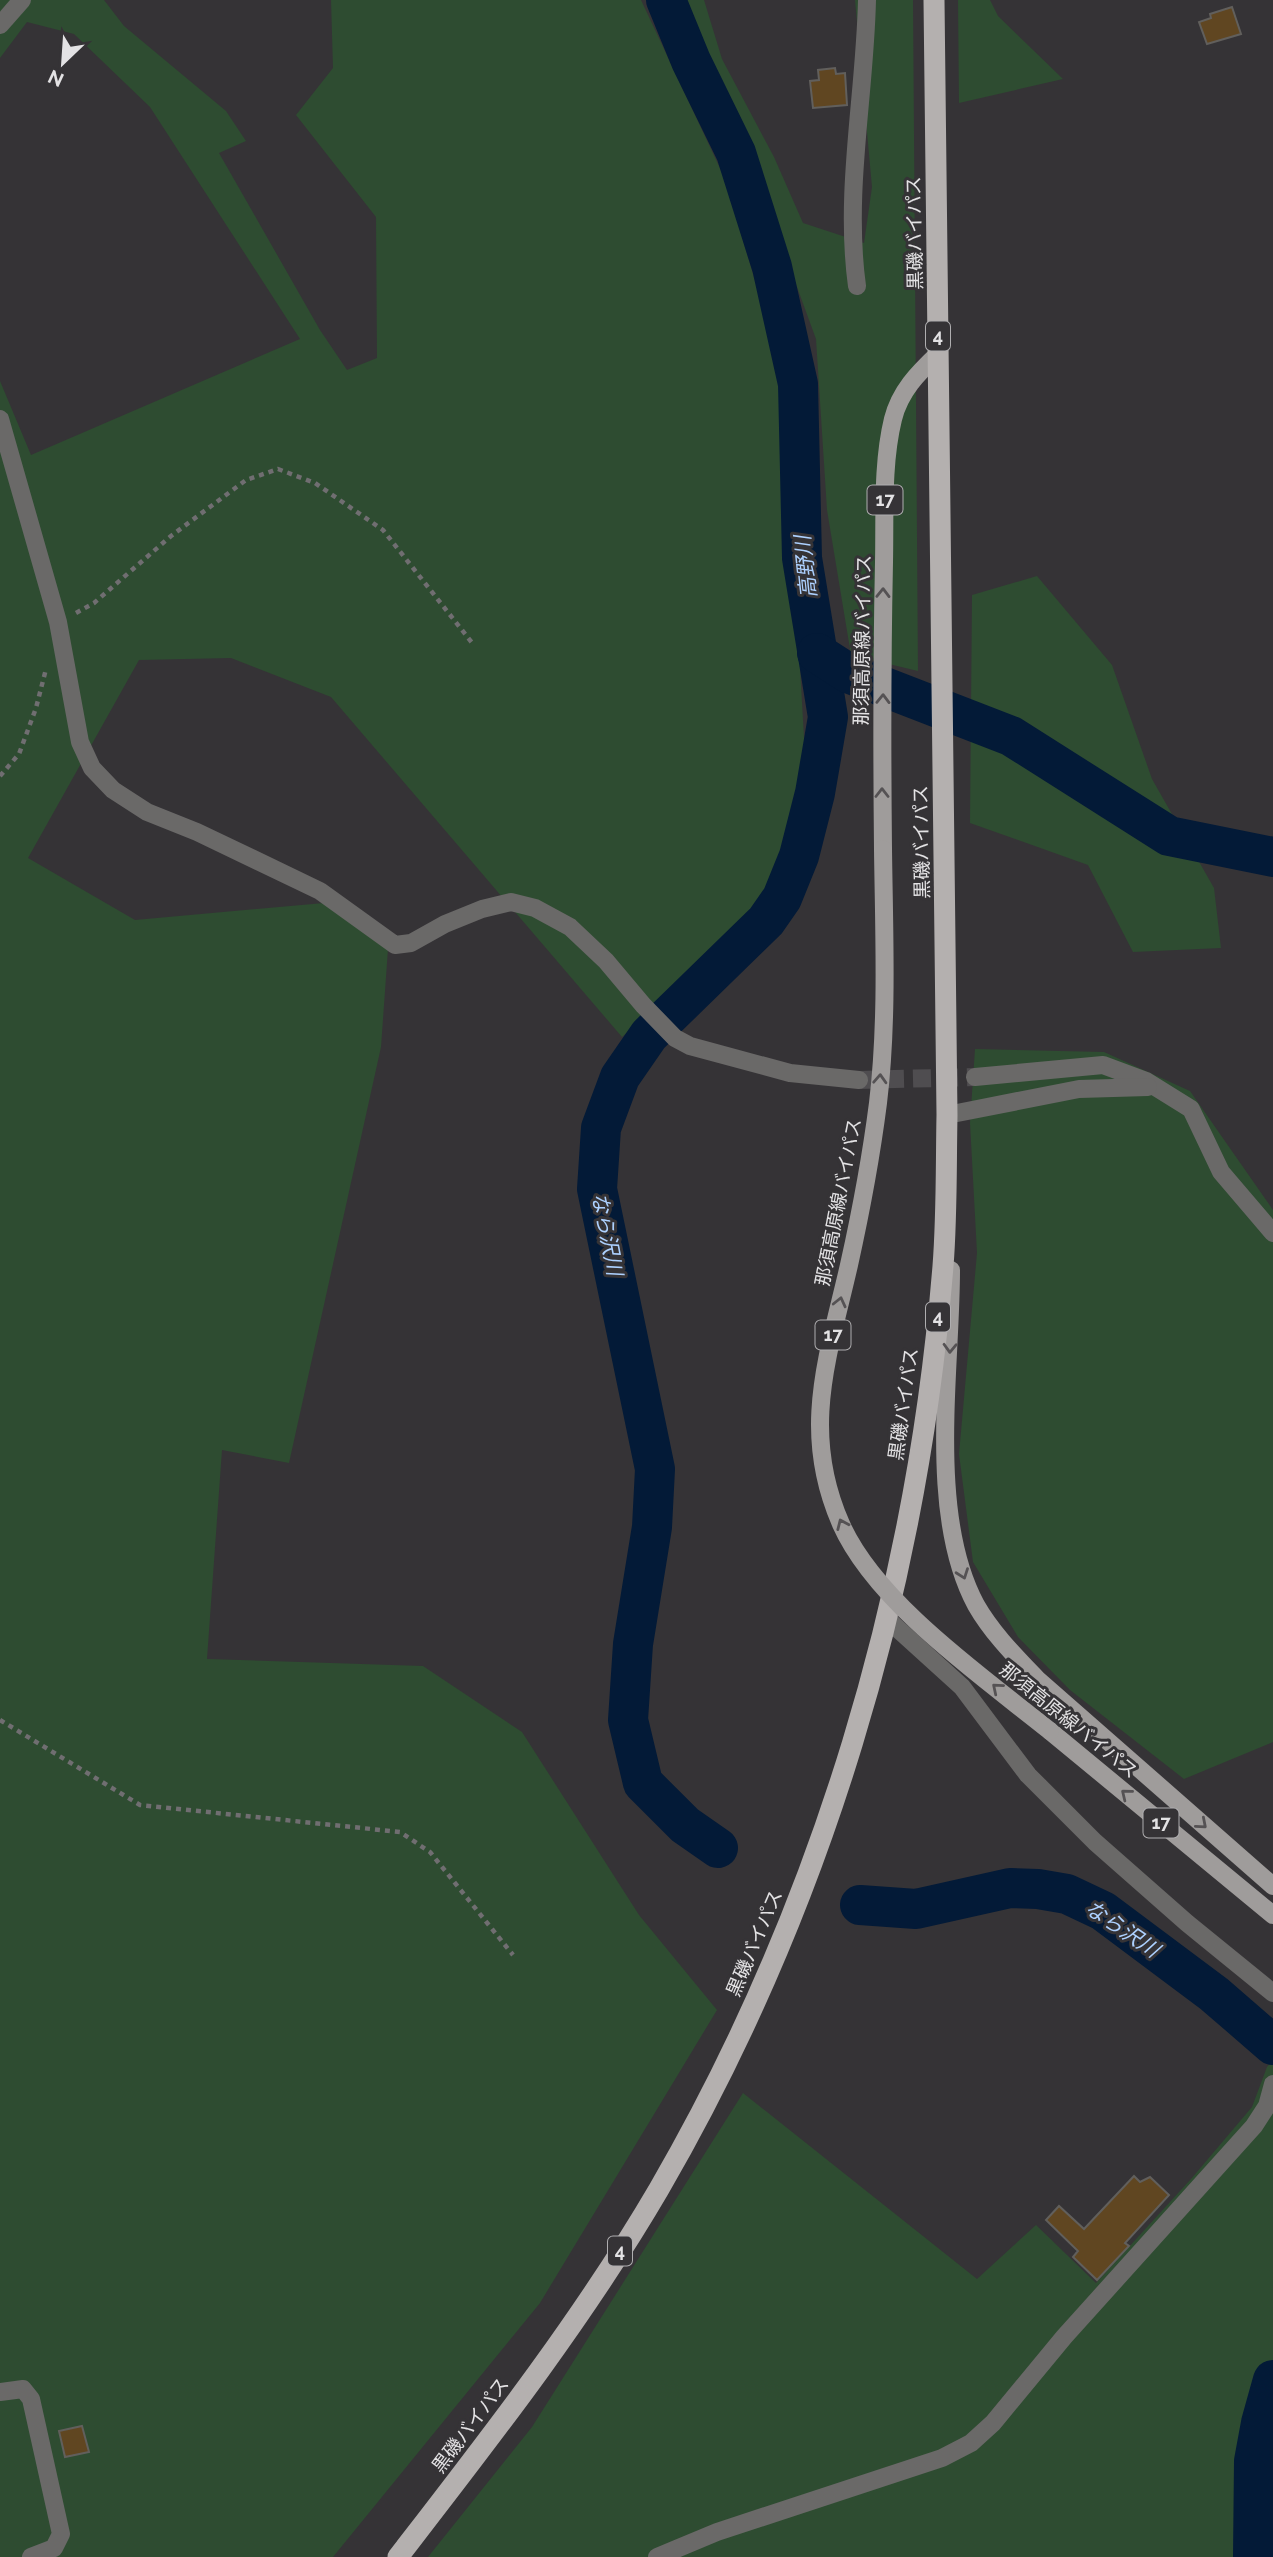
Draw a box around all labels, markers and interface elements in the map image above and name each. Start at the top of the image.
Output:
north arrow [28,28,98,98]
text: N [45,65,67,91]
street label: 黒磯バイパス [902,176,926,290]
road number: 4 [926,322,950,350]
road number: 17 [868,486,903,514]
water label: 高野川 [790,532,821,600]
street label: 那須高原線バイパス [850,555,874,725]
one-way arrow [875,588,891,598]
one-way arrow [875,693,891,704]
street label: 黒磯バイパス [909,785,933,899]
one-way arrow [874,787,890,797]
one-way arrow [872,1073,887,1084]
street label: 那須高原線バイパス [811,1116,865,1288]
water label: なら沢川 [587,1190,628,1279]
one-way arrow [832,1297,846,1309]
road number: 4 [926,1302,950,1332]
road number: 17 [816,1320,850,1350]
one-way arrow [942,1343,957,1354]
street label: 黒磯バイパス [884,1346,922,1462]
one-way arrow [836,1519,850,1531]
one-way arrow [955,1567,969,1579]
street label: 那須高原線バイパス [996,1658,1142,1782]
one-way arrow [992,1684,1005,1696]
one-way arrow [1121,1790,1134,1802]
road number: 17 [1144,1809,1178,1838]
one-way arrow [1194,1816,1207,1828]
street label: 黒磯バイパス [722,1886,786,2000]
water label: なら沢川 [1080,1895,1166,1964]
road number: 4 [608,2236,632,2266]
street label: 黒磯バイパス [427,2373,513,2477]

